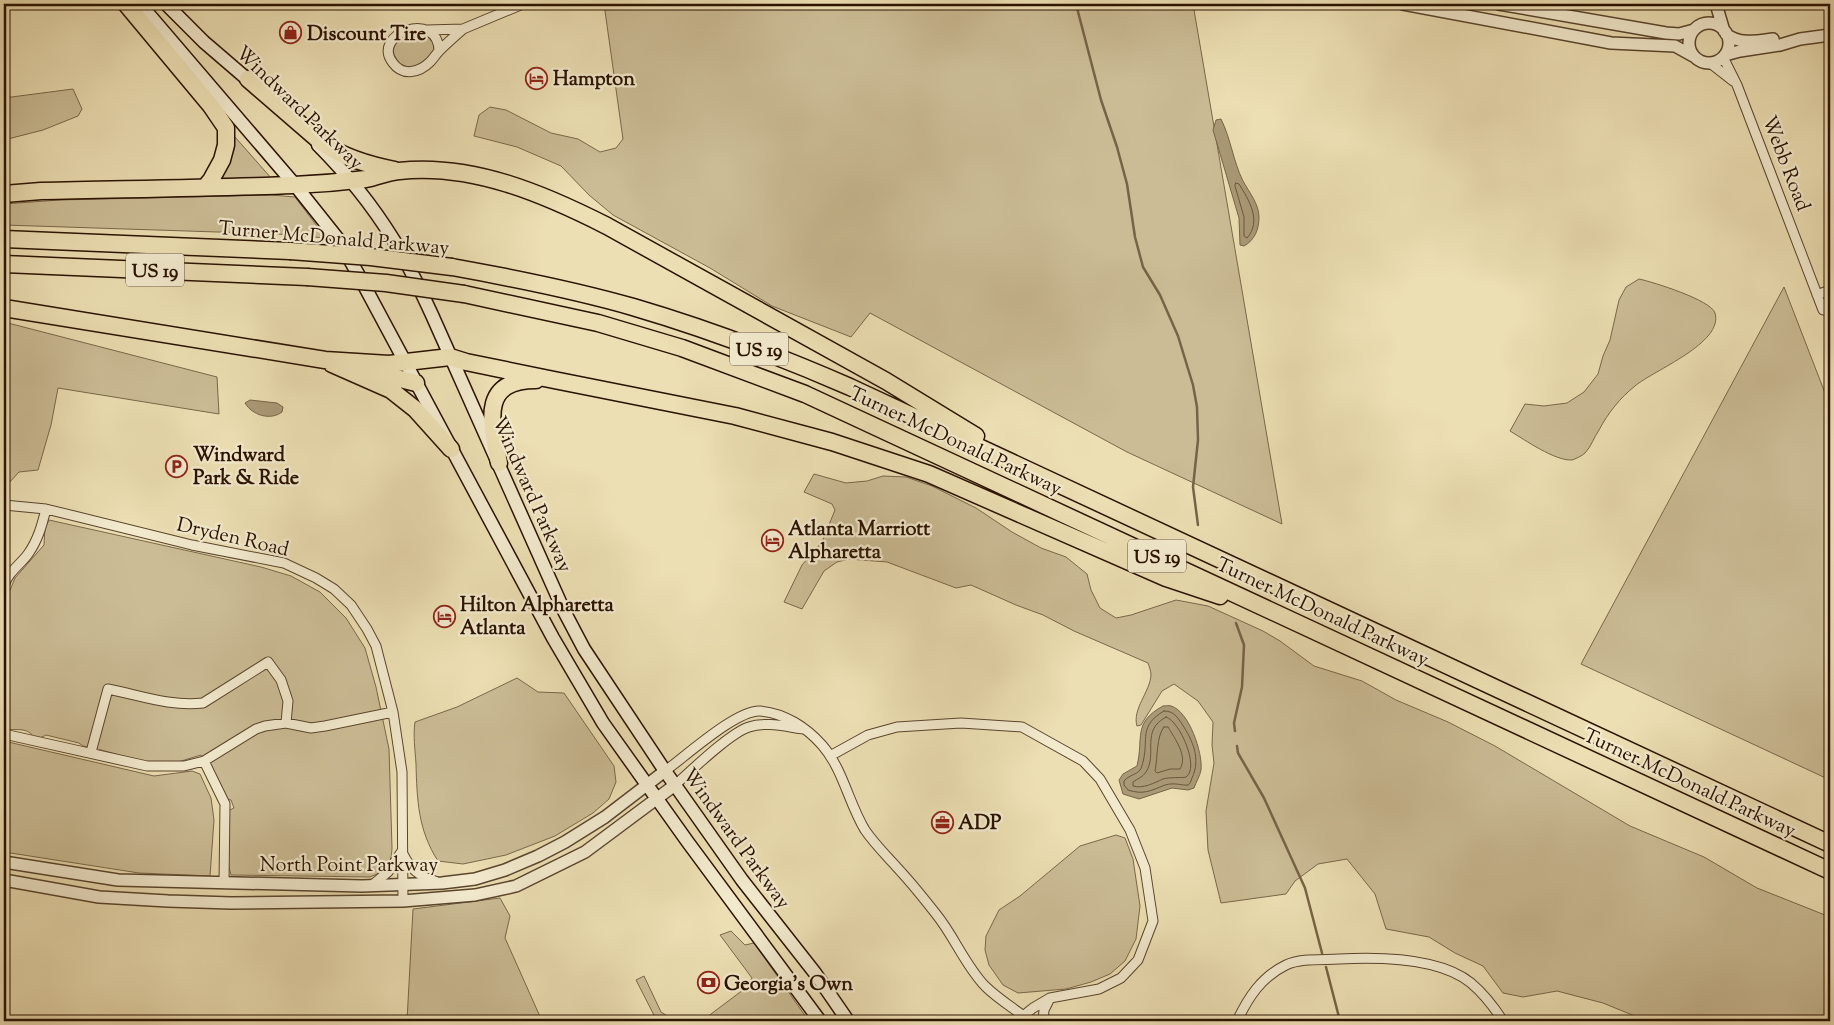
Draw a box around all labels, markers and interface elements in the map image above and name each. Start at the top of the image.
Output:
shop icon: Discount Tire [279,21,303,45]
place label: Discount Tire [307,21,426,50]
street label: Windward Parkway [228,40,369,178]
hotel icon: Hampton [525,66,549,90]
place label: Hampton [553,66,635,95]
street label: Webb Road [1753,112,1816,216]
street label: Turner McDonald Parkway [217,215,450,264]
road number: US 19 [126,254,184,286]
road number: US 19 [730,332,788,366]
street label: Turner McDonald Parkway [844,380,1066,504]
street label: Windward Parkway [483,412,578,578]
place label: Windward Park & Ride [193,442,299,494]
parking icon: Windward Park & Ride [165,454,189,478]
street label: Dryden Road [173,511,291,565]
place label: Atlanta Marriott Alpharetta [788,516,930,568]
hotel icon: Atlanta Marriott Alpharetta [760,528,784,552]
road number: US 19 [1128,540,1186,572]
street label: Turner McDonald Parkway [1211,551,1433,675]
place label: Hilton Alpharetta Atlanta [460,592,614,644]
hotel icon: Hilton Alpharetta Atlanta [432,604,456,628]
street label: Turner McDonald Parkway [1578,722,1800,846]
street label: Windward Parkway [674,763,796,916]
office icon: ADP [930,810,954,834]
place label: ADP [958,810,1002,839]
street label: North Point Parkway [260,852,438,881]
bank icon: Georgia's Own [696,971,720,995]
place label: Georgia's Own [724,971,853,1000]

